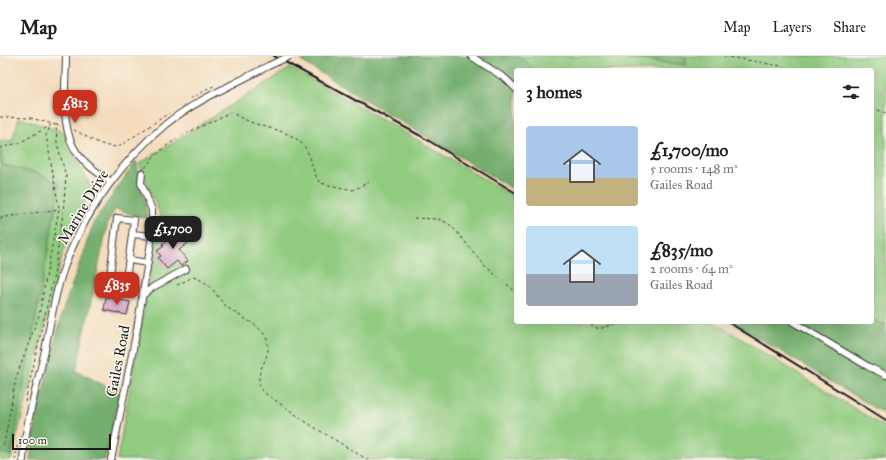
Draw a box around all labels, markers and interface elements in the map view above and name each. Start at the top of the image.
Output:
text: Map [20,16,57,39]
text: Map [723,19,751,36]
text: Layers [773,19,811,36]
text: Share [833,19,866,36]
icon: filters [840,81,862,103]
text: 3 homes [526,82,582,103]
pin: £813 [51,90,99,124]
text: £813 [62,95,88,111]
text: £1,700/mo [650,140,728,161]
icon: home [558,142,606,190]
text: 5 rooms · 148 m² [650,161,738,177]
street label: Marine Drive [54,166,112,248]
text: Gailes Road [650,177,713,193]
pin: £1,700 [140,216,206,250]
text: £1,700 [154,221,192,237]
text: £835/mo [650,240,713,261]
icon: home [558,242,606,290]
text: 2 rooms · 64 m² [650,261,733,277]
pin: £835 [93,272,141,306]
text: £835 [103,277,131,293]
text: Gailes Road [650,277,713,293]
street label: Gailes Road [102,323,134,398]
scale bar [12,432,111,451]
text: 100 m [18,434,47,447]

